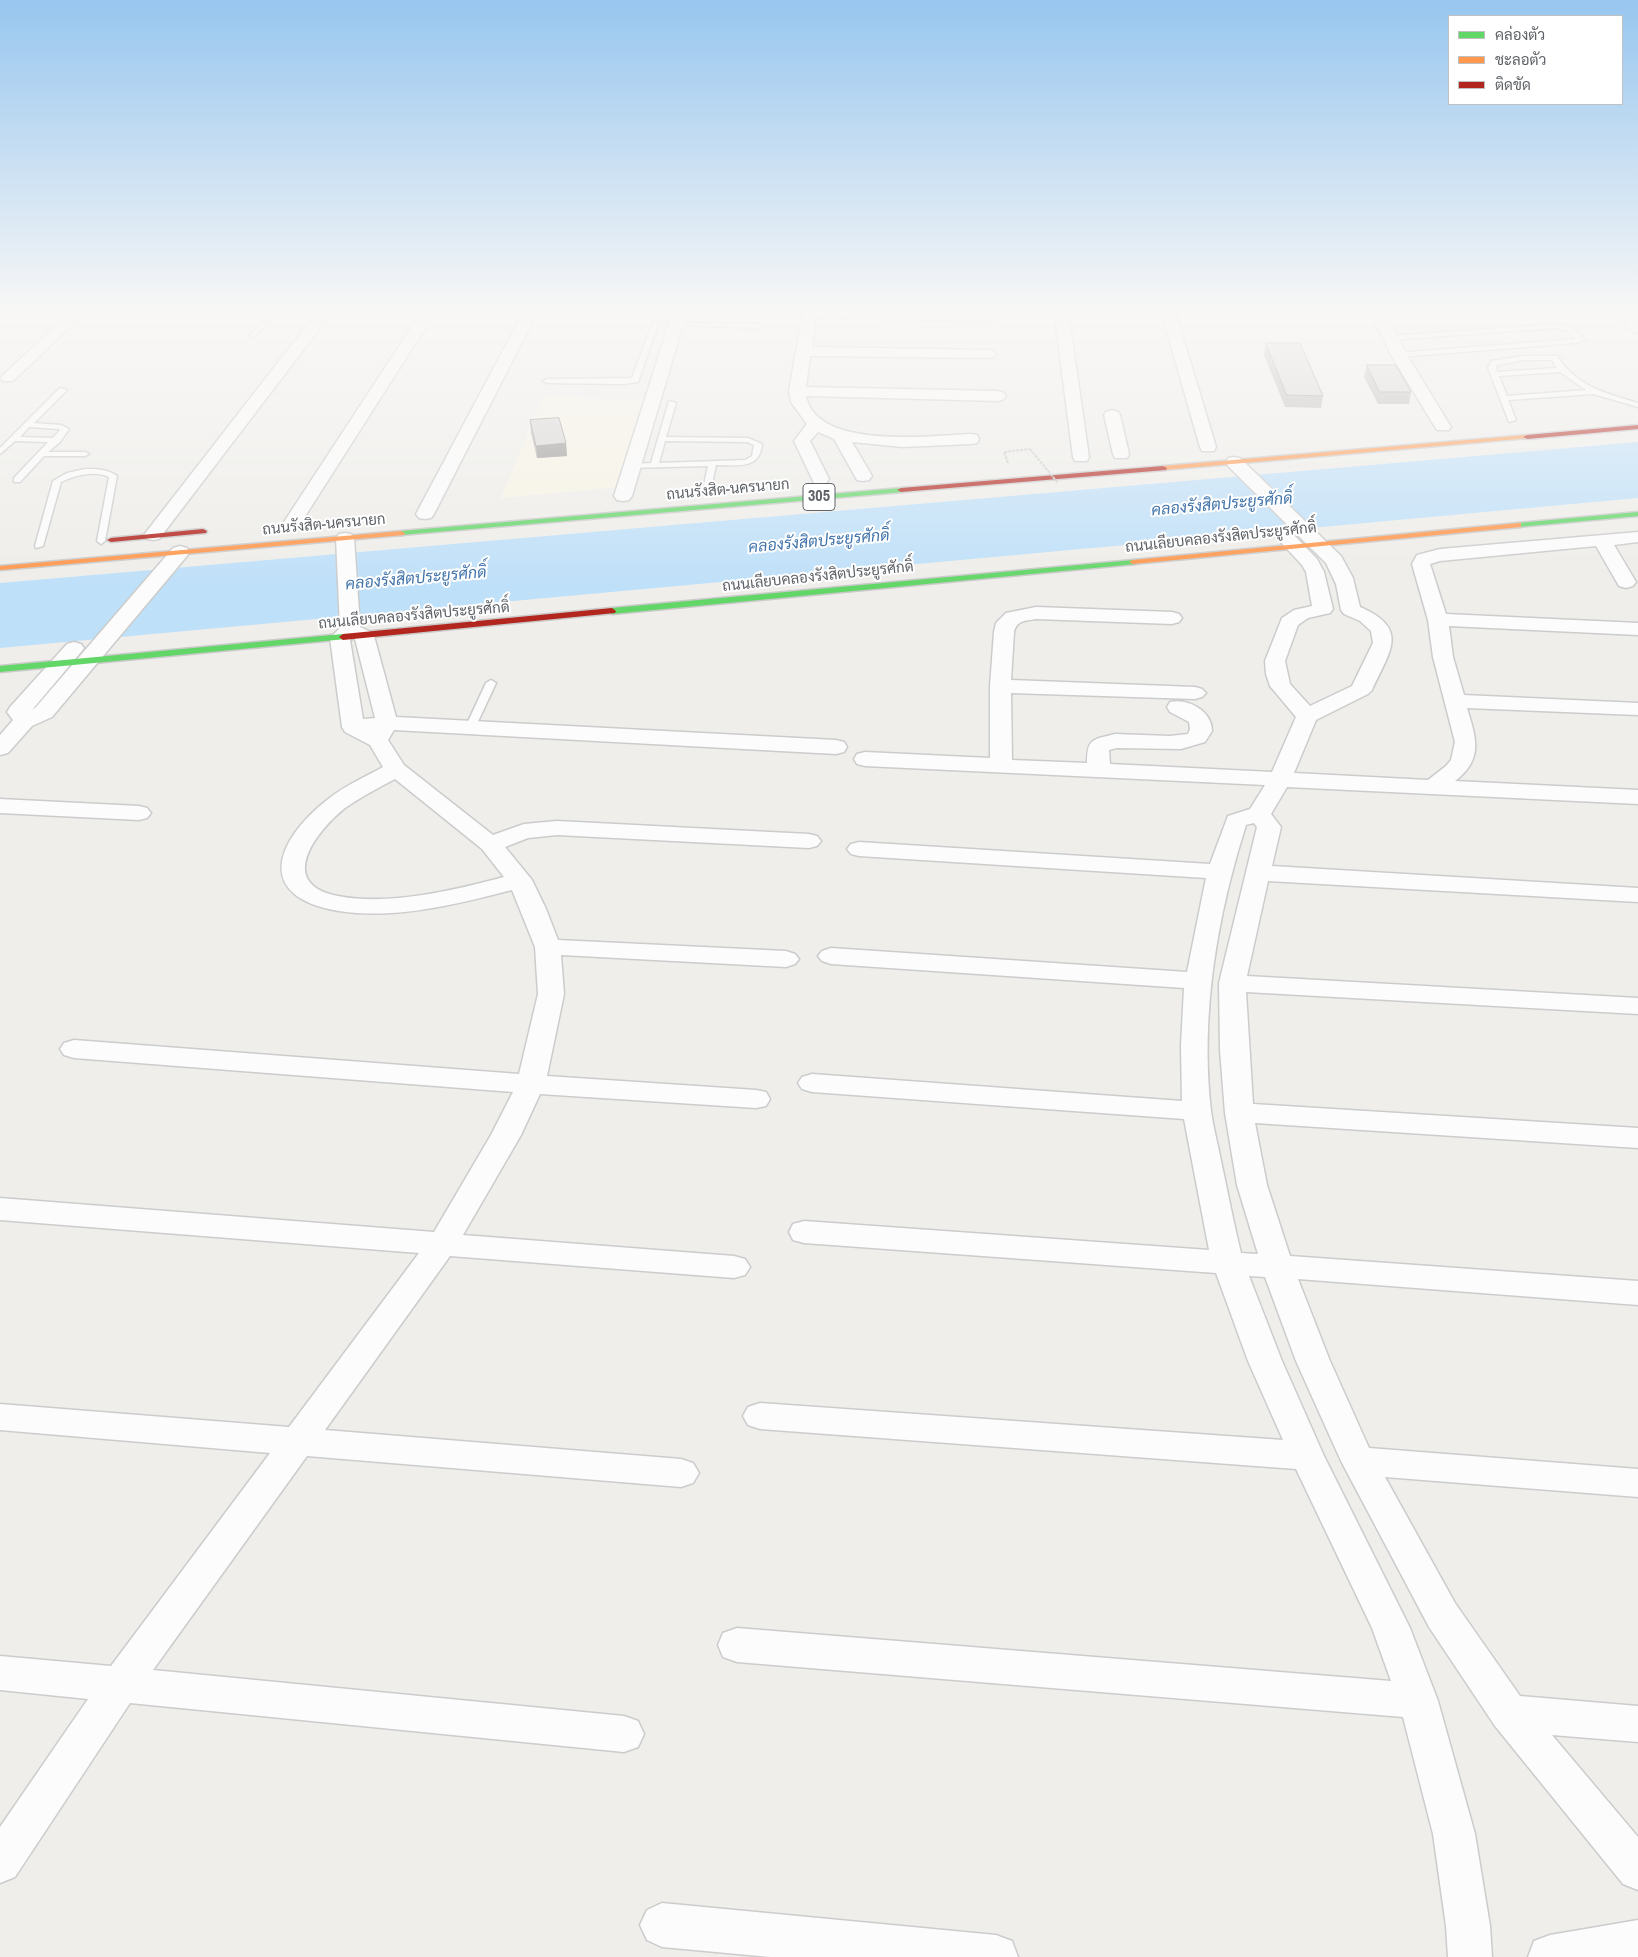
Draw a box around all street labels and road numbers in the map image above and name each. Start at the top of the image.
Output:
street label: ถนนรังสิต-นครนายก [666,476,790,504]
road number: 305 [803,484,835,511]
street label: ถนนรังสิต-นครนายก [262,511,386,539]
street label: ถนนเลียบคลองรังสิตประยูรศักดิ์ [1125,519,1317,557]
street label: ถนนเลียบคลองรังสิตประยูรศักดิ์ [722,558,914,596]
street label: ถนนเลียบคลองรังสิตประยูรศักดิ์ [318,599,510,633]

